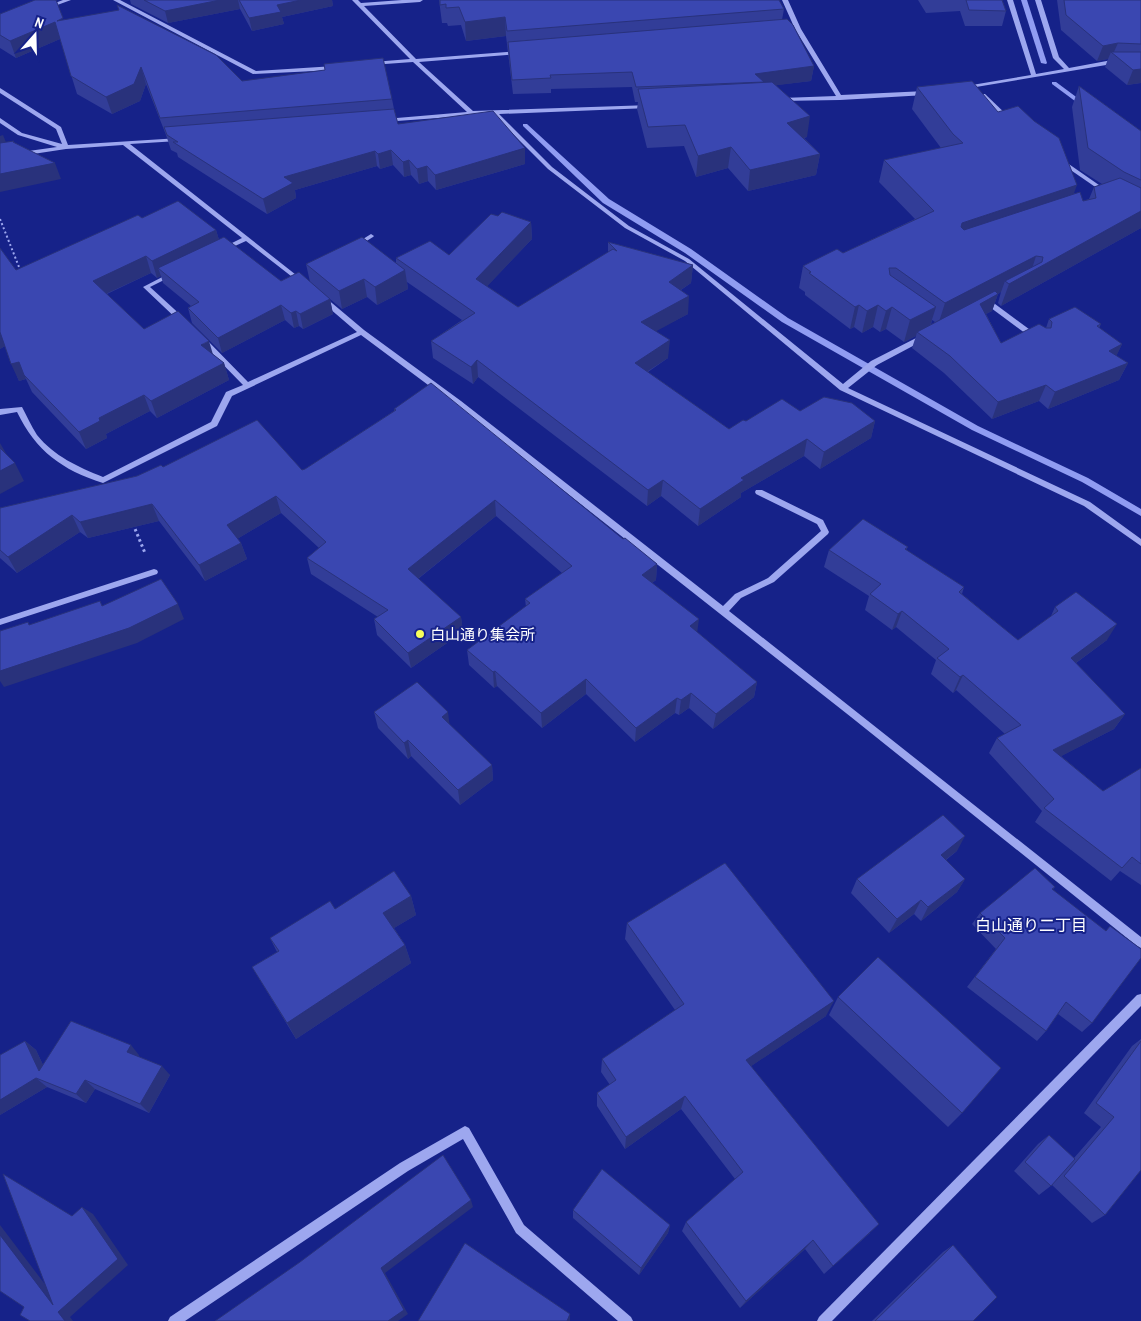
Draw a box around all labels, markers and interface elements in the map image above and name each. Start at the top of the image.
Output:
north arrow [10,10,60,60]
text: N [32,13,46,33]
place label: 白山通り集会所 [430,624,535,645]
marker: 白山通り集会所 [414,628,426,640]
district label: 白山通り二丁目 [975,914,1087,936]

